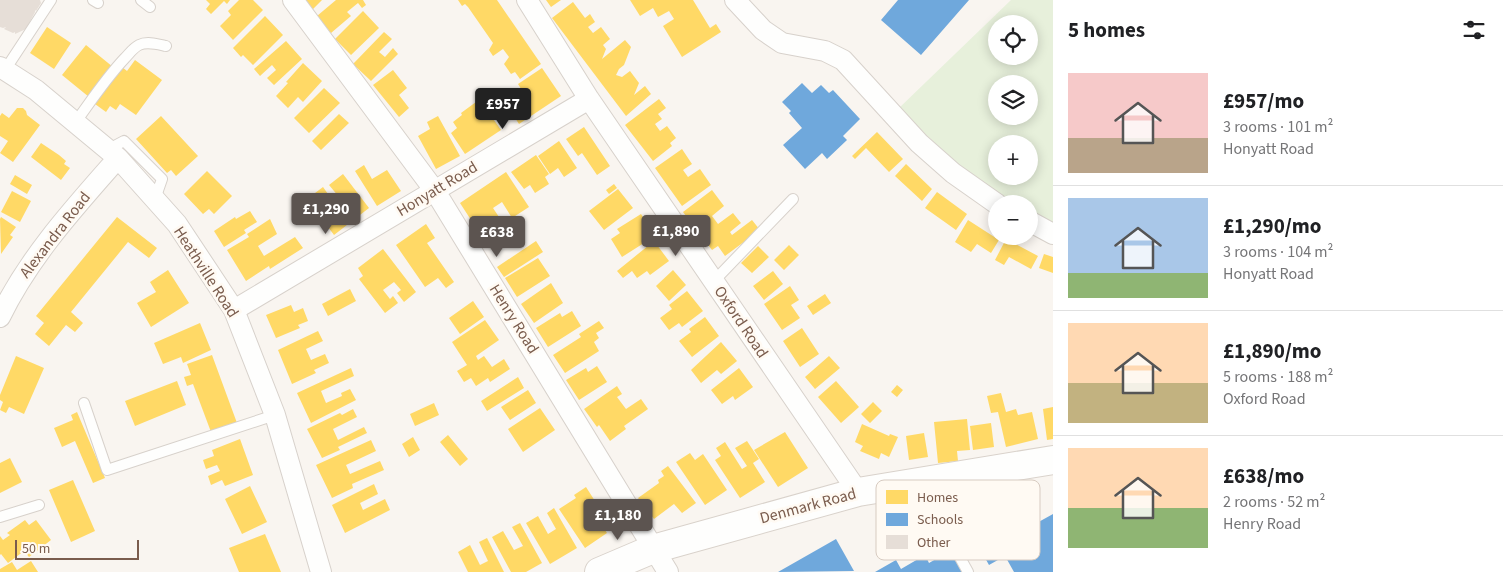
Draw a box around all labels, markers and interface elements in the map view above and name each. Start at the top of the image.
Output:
map controls [988,15,1038,245]
button: locate [988,15,1038,65]
text: 5 homes [1068,15,1145,45]
icon: filters [1460,16,1488,44]
button: layers [988,75,1038,125]
text: £957/mo [1223,86,1304,116]
pin: £957 [473,88,533,130]
text: £957 [486,93,520,115]
icon: home [1108,93,1168,153]
text: 3 rooms · 101 m² [1223,116,1333,138]
button: + [988,135,1038,185]
text: Honyatt Road [1223,138,1314,160]
street label: Honyatt Road [392,156,482,222]
street label: Alexandra Road [14,187,96,283]
pin: £1,290 [285,192,367,235]
button: − [988,195,1038,245]
text: £1,290 [302,198,350,220]
text: £1,290/mo [1223,211,1322,241]
pin: £1,890 [635,214,717,257]
pin: £638 [467,216,527,258]
icon: home [1108,218,1168,278]
text: £1,890 [652,220,700,242]
text: £638 [480,221,514,243]
street label: Heathville Road [168,222,244,322]
text: 3 rooms · 104 m² [1223,241,1333,263]
text: Honyatt Road [1223,263,1314,285]
street label: Henry Road [484,280,544,358]
street label: Oxford Road [709,282,773,362]
text: £1,890/mo [1223,336,1322,366]
icon: home [1108,343,1168,403]
text: 5 rooms · 188 m² [1223,366,1333,388]
text: Oxford Road [1223,388,1306,410]
text: £638/mo [1223,461,1304,491]
icon: home [1108,468,1168,528]
legend [876,480,1040,560]
street label: Denmark Road [757,483,859,529]
text: Homes [917,488,958,508]
text: 2 rooms · 52 m² [1223,491,1325,513]
pin: £1,180 [577,498,659,541]
text: £1,180 [594,504,642,526]
text: Schools [917,510,963,530]
text: Henry Road [1223,513,1301,535]
text: Other [917,533,951,553]
scale bar [15,537,139,560]
text: 50 m [22,539,50,559]

